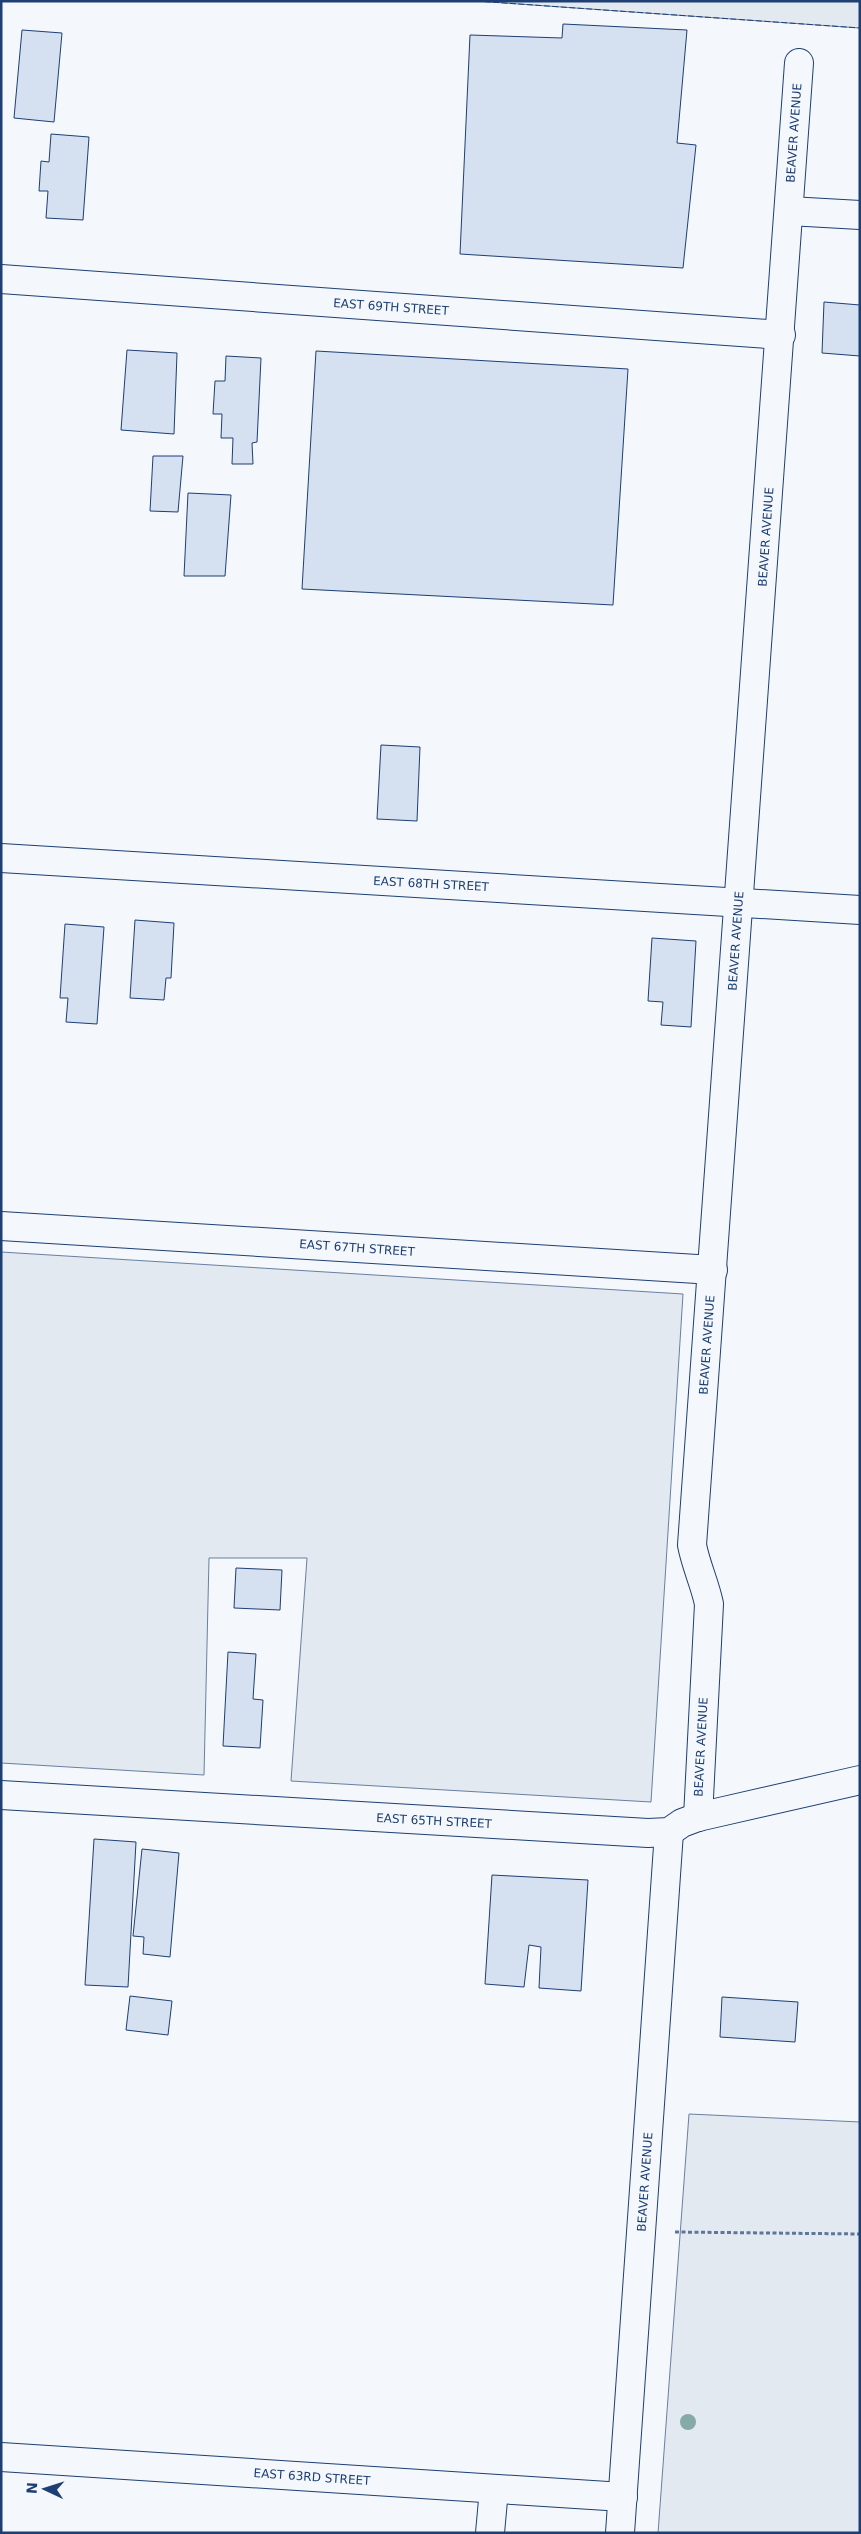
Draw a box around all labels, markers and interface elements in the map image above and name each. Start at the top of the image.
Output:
street label: BEAVER AVENUE [784,83,804,183]
street label: EAST 69TH STREET [333,296,450,318]
street label: BEAVER AVENUE [756,487,776,587]
street label: EAST 68TH STREET [373,874,490,894]
street label: BEAVER AVENUE [726,891,746,991]
street label: EAST 67TH STREET [299,1237,416,1259]
street label: BEAVER AVENUE [697,1295,717,1395]
street label: BEAVER AVENUE [691,1697,711,1797]
street label: EAST 65TH STREET [376,1811,493,1831]
street label: BEAVER AVENUE [635,2132,655,2232]
north arrow [20,2464,70,2514]
street label: EAST 63RD STREET [253,2466,372,2488]
text: N [24,2482,40,2494]

